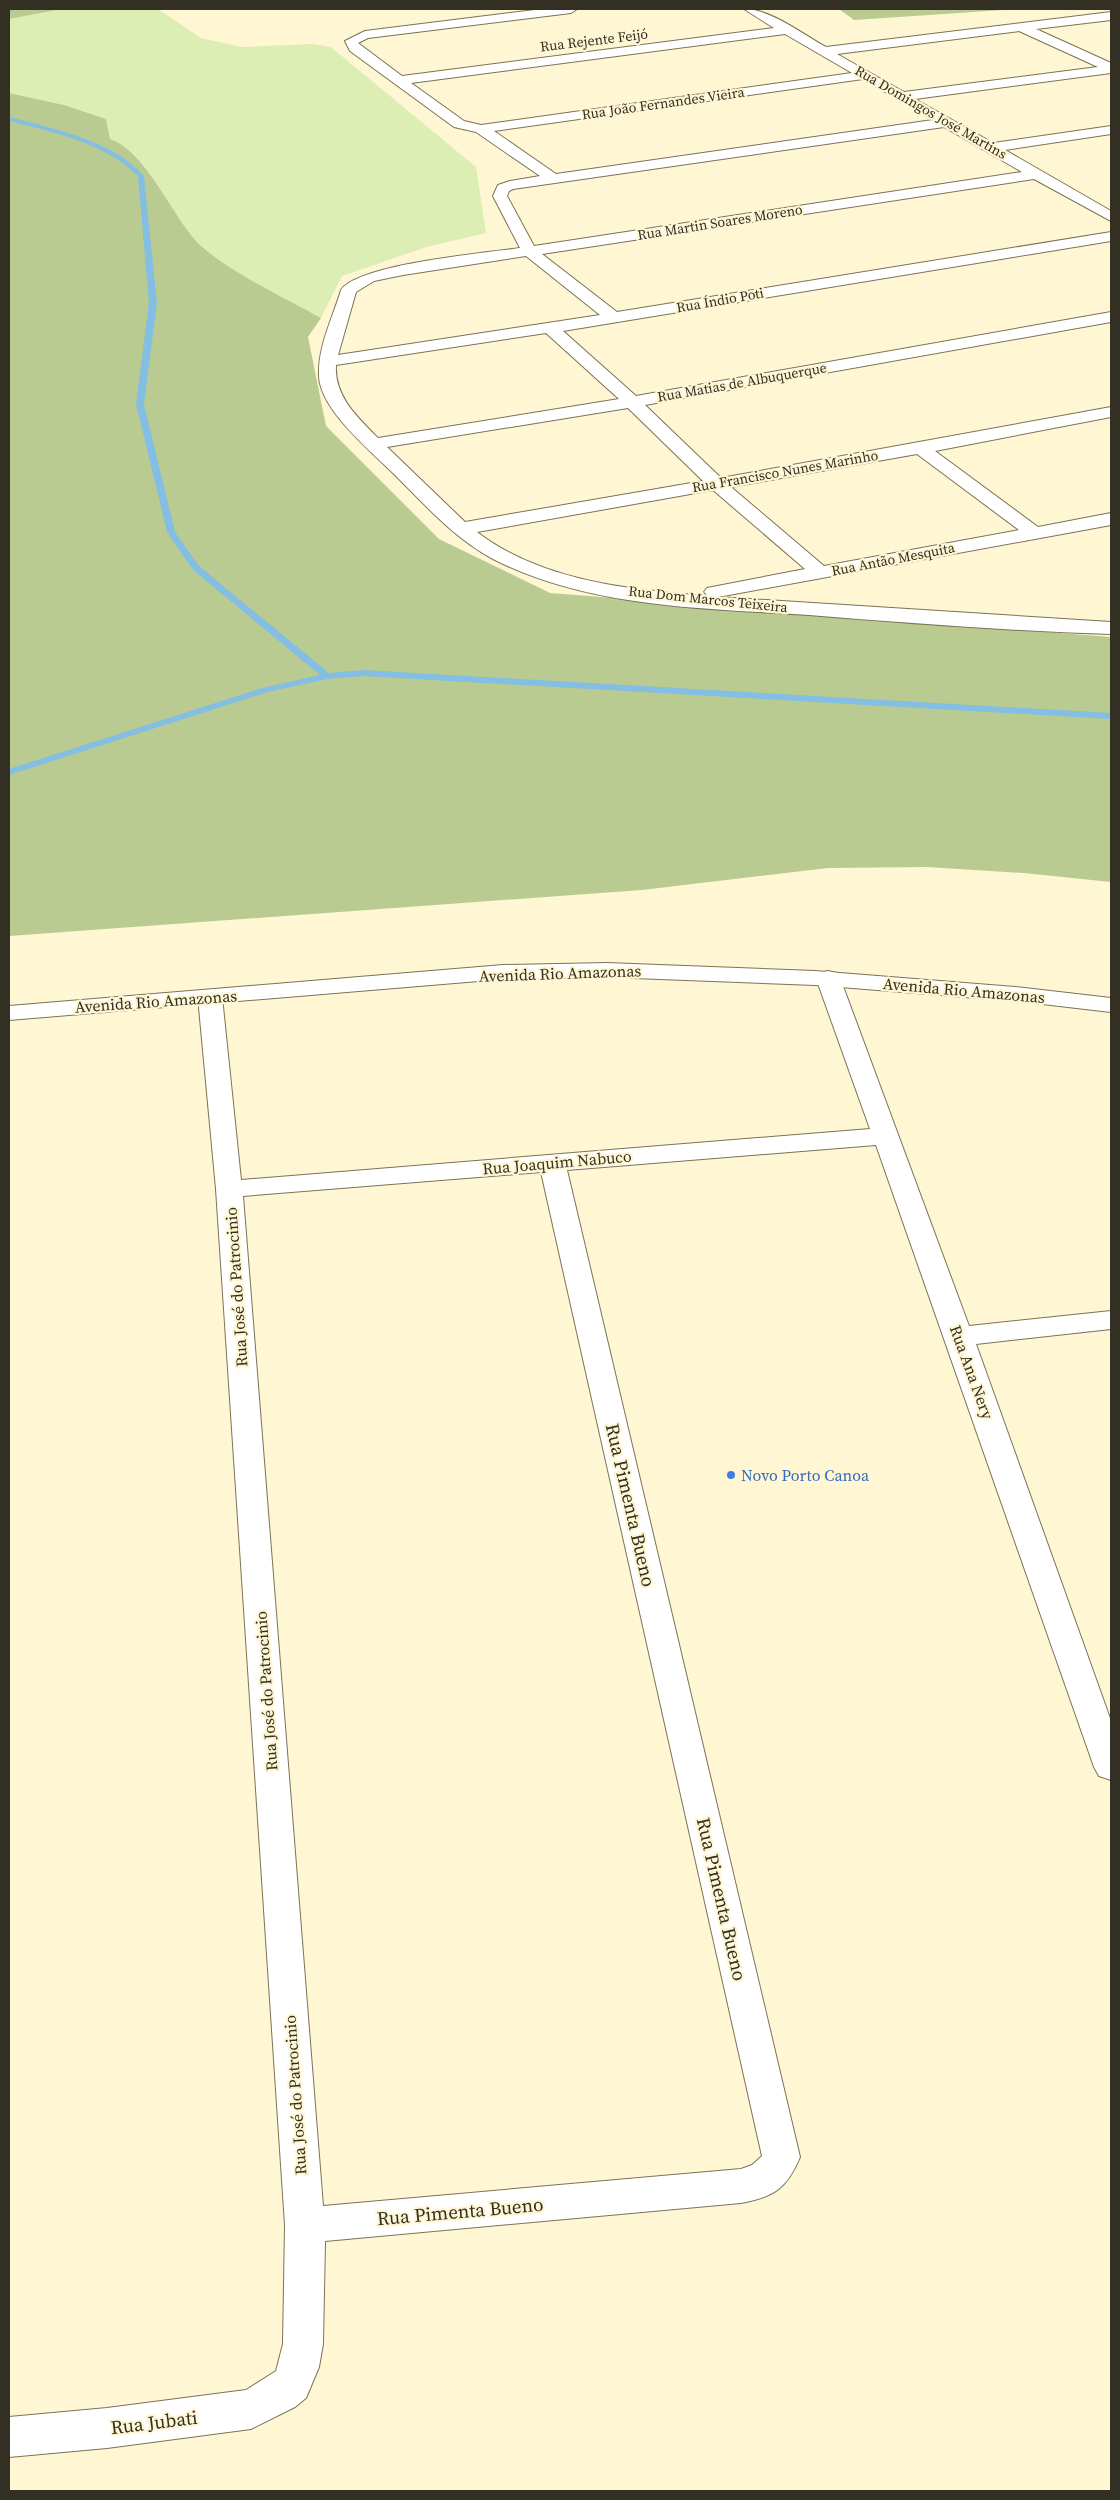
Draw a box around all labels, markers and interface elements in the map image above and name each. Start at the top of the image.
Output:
street label: Rua Rejente Feijó [539,23,649,57]
street label: Rua Domingos José Martins [851,60,1011,164]
street label: Rua João Fernandes Vieira [580,82,747,124]
street label: Rua Martin Soares Moreno [636,199,804,245]
street label: Rua Índio Poti [675,282,765,318]
street label: Rua Matias de Albuquerque [656,357,828,407]
street label: Rua Francisco Nunes Marinho [690,445,880,497]
street label: Rua Antão Mesquita [830,537,957,581]
street label: Rua Dom Marcos Teixeira [627,581,789,617]
street label: Avenida Rio Amazonas [478,959,642,987]
street label: Avenida Rio Amazonas [882,972,1046,1008]
street label: Avenida Rio Amazonas [74,984,238,1018]
street label: Rua Joaquim Nabuco [481,1144,633,1179]
street label: Rua José do Patrocinio [219,1206,253,1368]
street label: Rua Ana Nery [945,1322,999,1423]
street label: Rua Pimenta Bueno [600,1421,662,1589]
place label: Novo Porto Canoa [741,1464,870,1486]
marker: Novo Porto Canoa [725,1469,737,1481]
street label: Rua José do Patrocinio [249,1610,283,1772]
street label: Rua Pimenta Bueno [691,1815,753,1983]
street label: Rua José do Patrocinio [278,2014,312,2176]
street label: Rua Pimenta Bueno [376,2191,544,2231]
street label: Rua Jubati [109,2404,199,2440]

